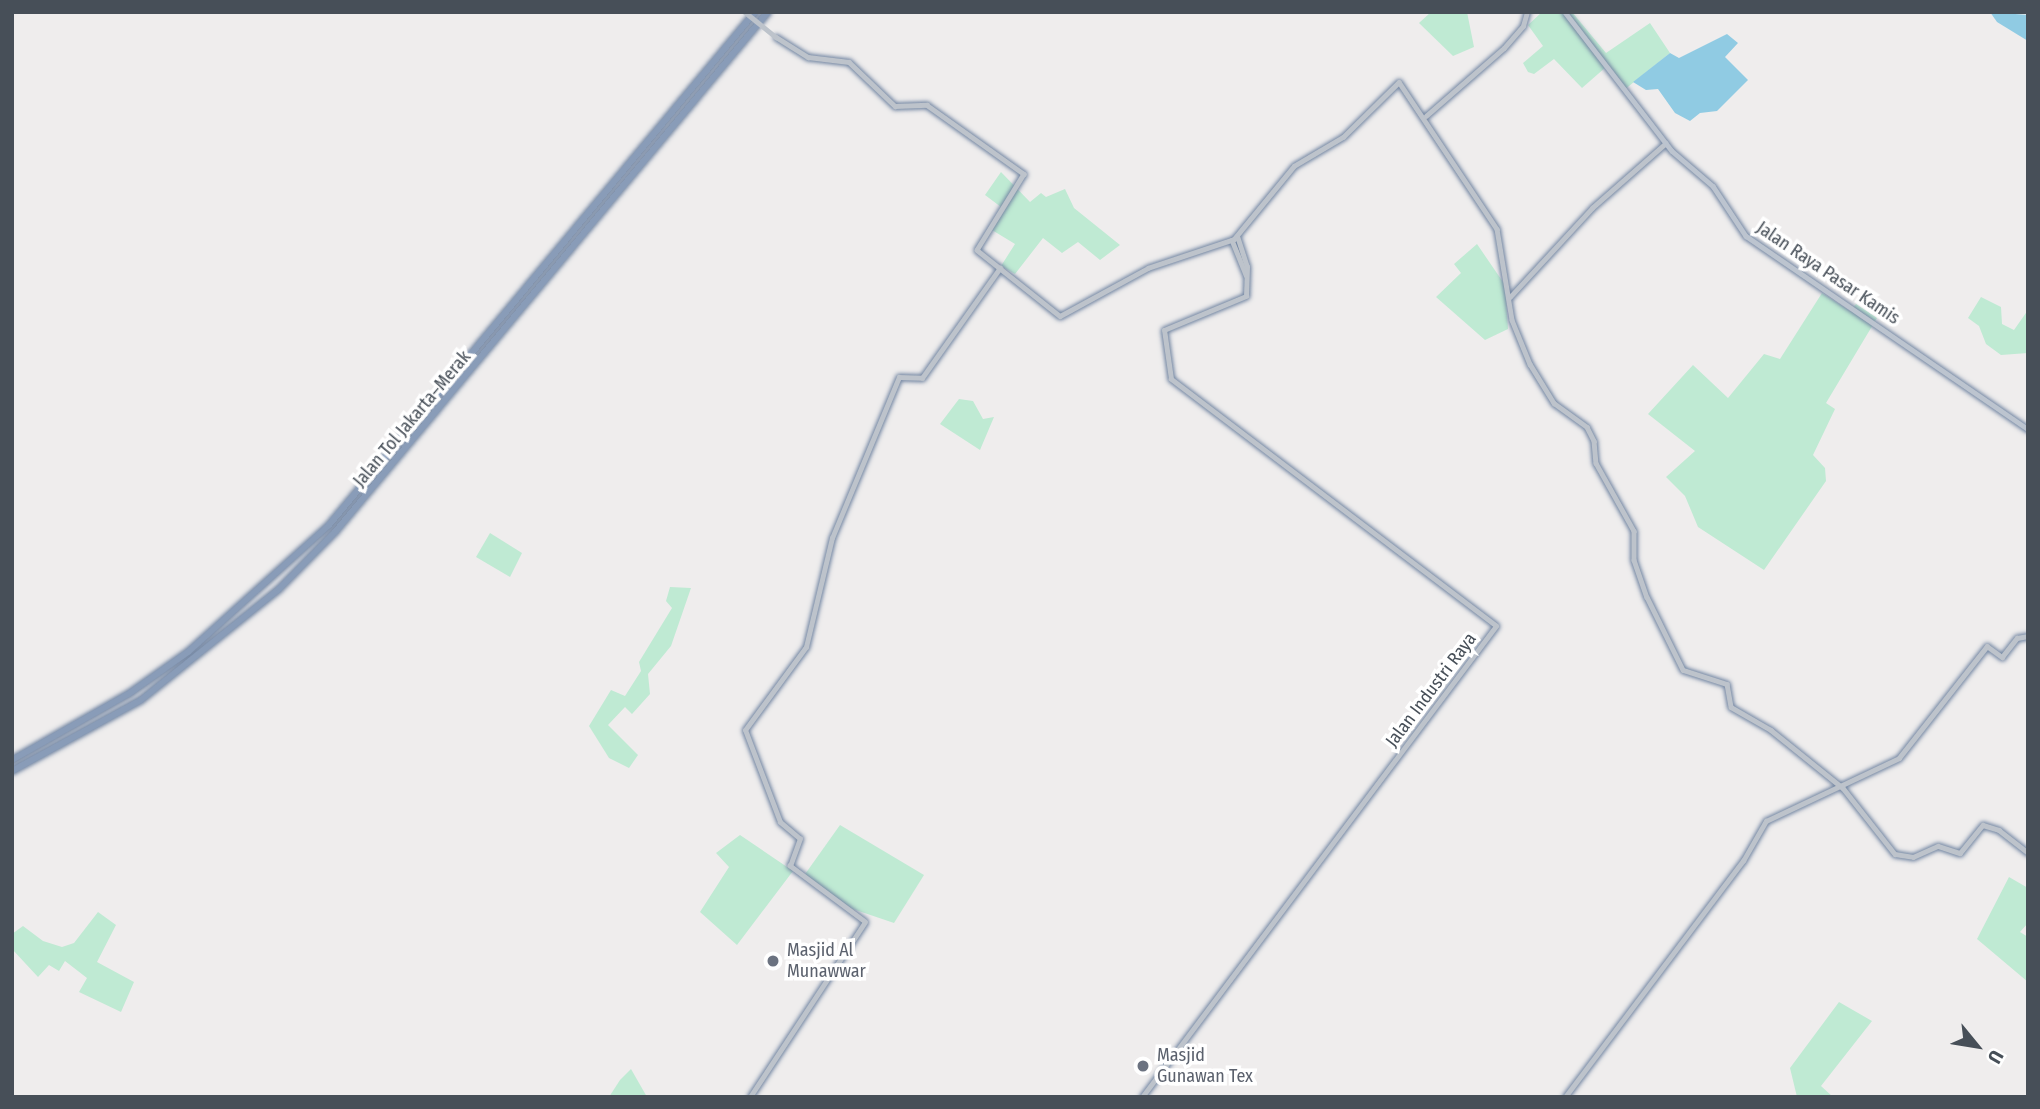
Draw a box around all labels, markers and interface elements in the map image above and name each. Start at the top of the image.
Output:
street label: Jalan Raya Pasar Kamis [1752,217,1904,329]
street label: Jalan Tol Jakarta–Merak [349,347,475,491]
street label: Jalan Industri Raya [1381,629,1481,751]
place label: Masjid Al Munawwar [787,940,866,982]
marker: Masjid Al Munawwar [765,953,781,969]
north arrow [1942,1011,2012,1081]
place label: Masjid Gunawan Tex [1157,1045,1253,1088]
text: U [1983,1046,2008,1067]
marker: Masjid Gunawan Tex [1135,1058,1151,1074]

